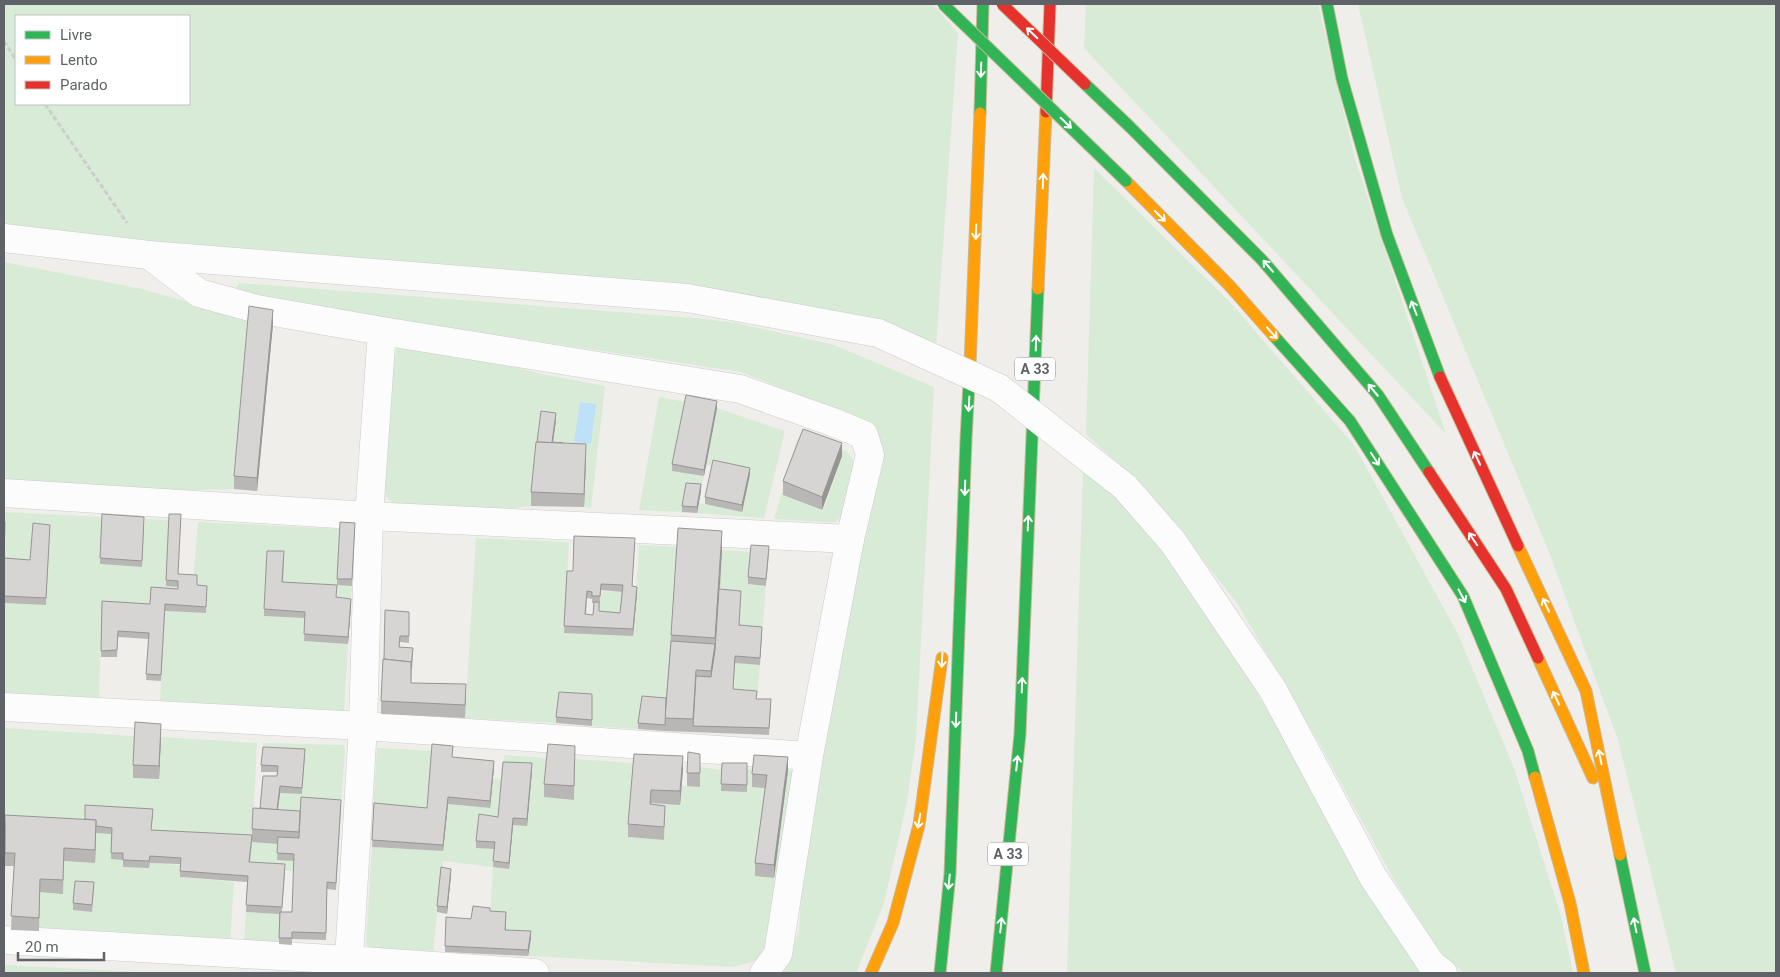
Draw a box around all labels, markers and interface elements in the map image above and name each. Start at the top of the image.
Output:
legend [15,15,190,105]
text: Livre [60,26,92,44]
one-way arrow [1026,26,1038,39]
text: Lento [60,51,98,69]
one-way arrow [977,62,986,78]
text: Parado [60,76,108,94]
one-way arrow [1060,117,1072,129]
one-way arrow [1038,173,1047,189]
one-way arrow [1154,209,1166,221]
one-way arrow [971,224,981,240]
one-way arrow [1262,260,1273,273]
one-way arrow [1409,301,1418,316]
one-way arrow [1267,327,1278,340]
one-way arrow [1031,335,1041,352]
road number: A 33 [1015,358,1055,380]
one-way arrow [1368,384,1379,397]
one-way arrow [964,395,973,411]
one-way arrow [1472,451,1481,466]
one-way arrow [1370,452,1380,466]
one-way arrow [960,479,969,495]
one-way arrow [1024,515,1033,531]
one-way arrow [1468,533,1478,547]
one-way arrow [1458,588,1467,603]
one-way arrow [1540,598,1550,613]
one-way arrow [937,651,946,667]
one-way arrow [1017,677,1026,693]
one-way arrow [1551,691,1561,706]
one-way arrow [951,712,961,728]
one-way arrow [1594,750,1604,766]
one-way arrow [1012,755,1022,771]
one-way arrow [914,812,924,828]
road number: A 33 [988,842,1028,866]
one-way arrow [945,874,954,890]
one-way arrow [996,917,1006,933]
one-way arrow [1630,918,1640,934]
scale bar [18,930,104,962]
text: 20 m [25,938,59,956]

